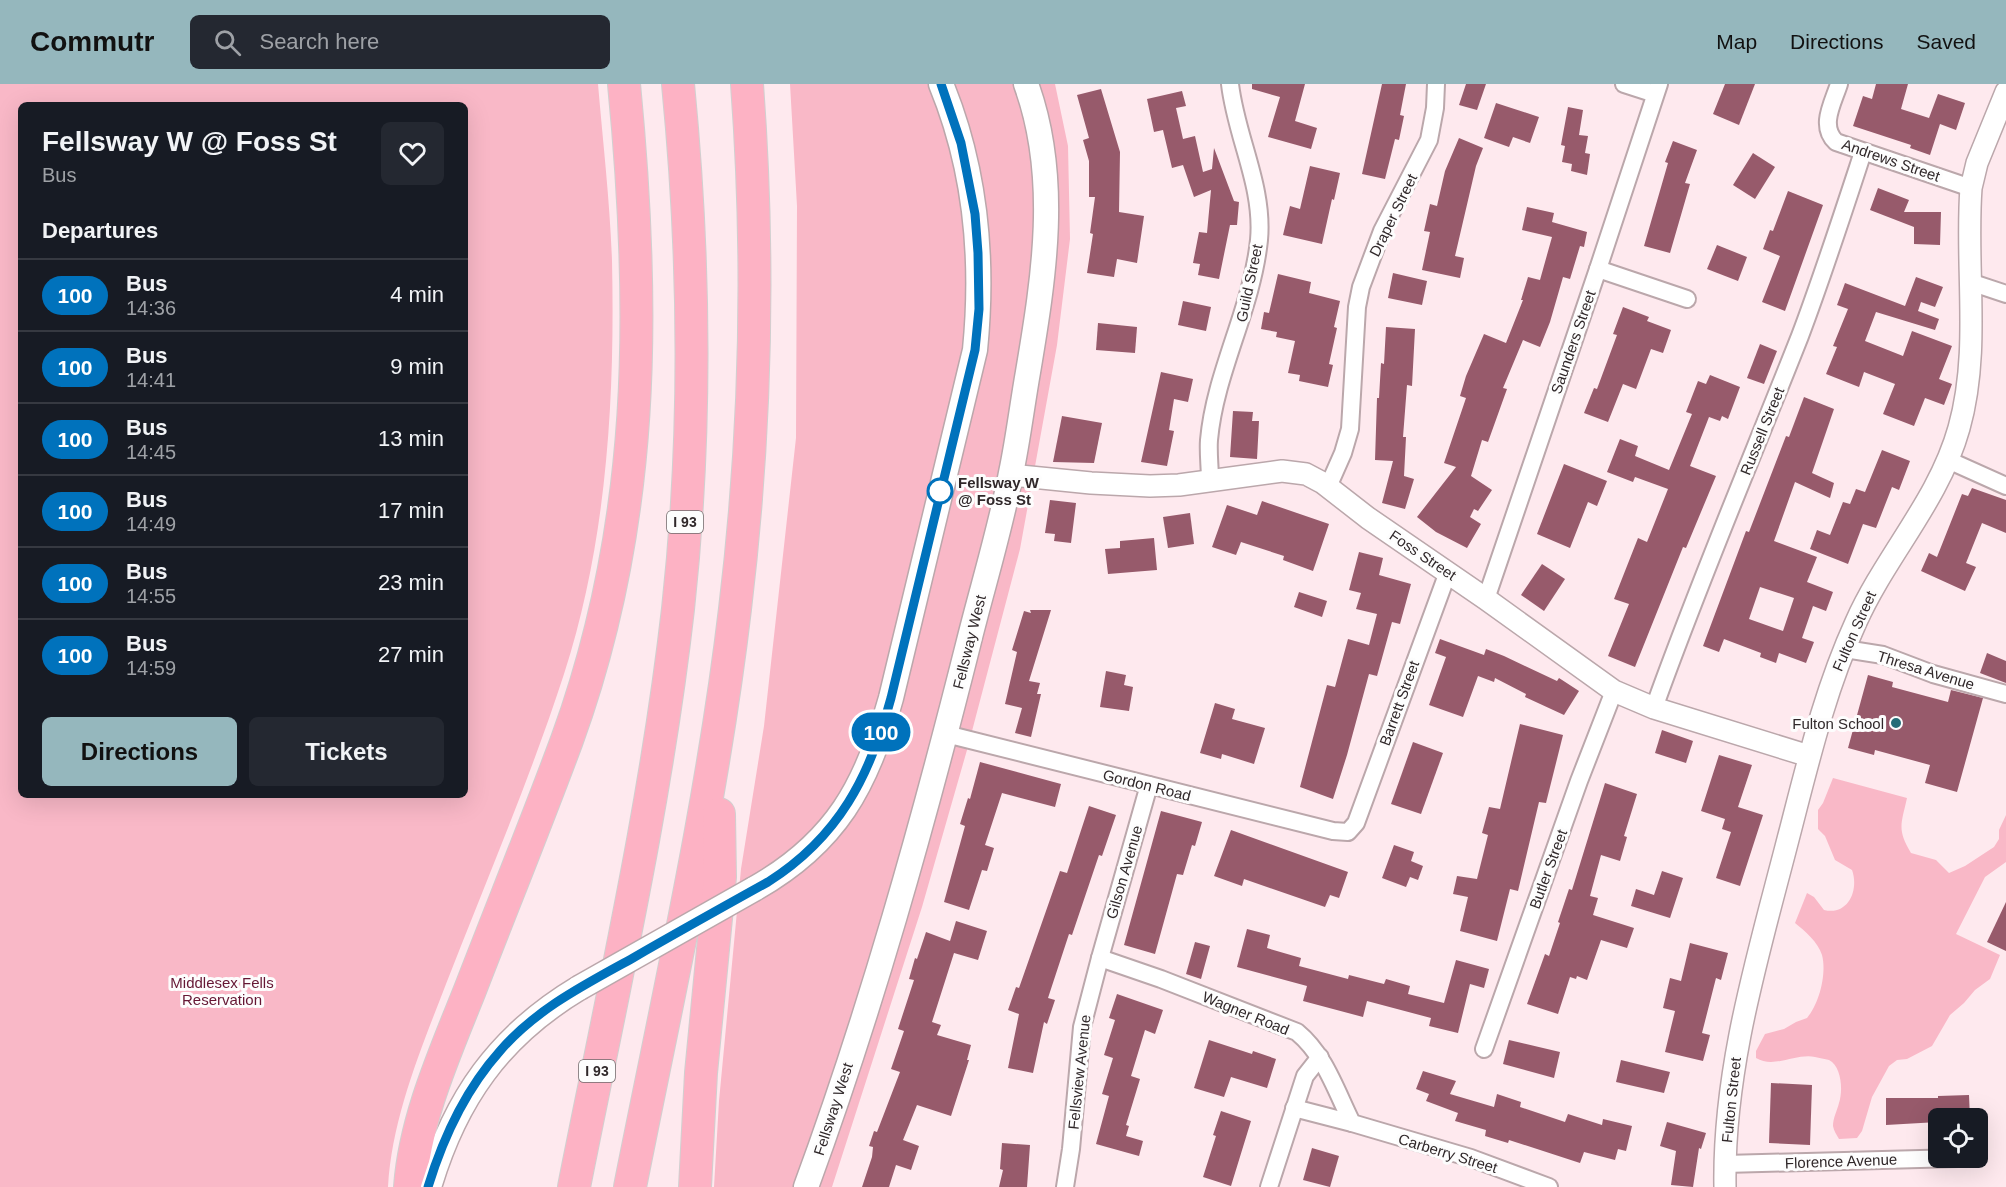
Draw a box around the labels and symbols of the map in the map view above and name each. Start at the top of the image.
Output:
street label: Andrews Street [1840,135,1943,185]
street label: Draper Street [1366,170,1421,259]
street label: Guild Street [1232,242,1266,324]
street label: Saunders Street [1547,287,1599,396]
street label: Russell Street [1737,384,1788,477]
place label: Fellsway W @ Foss St [958,474,1040,508]
marker: Fellsway W @ Foss St [927,478,953,504]
road number: I 93 [667,511,703,533]
street label: Foss Street [1386,527,1460,584]
street label: Fulton Street [1829,588,1880,674]
street label: Fellsway West [949,592,989,691]
street label: Thresa Avenue [1875,647,1977,693]
street label: Barrett Street [1376,657,1423,748]
line badge: 100 [846,712,916,752]
place label: Fulton School [1792,715,1884,732]
marker: Fulton School [1889,716,1903,730]
street label: Gordon Road [1101,766,1193,804]
street label: Gilson Avenue [1103,823,1145,921]
street label: Butler Street [1526,826,1571,911]
park label: Middlesex Fells Reservation [170,974,274,1008]
street label: Wagner Road [1200,988,1292,1038]
street label: Fellsview Avenue [1065,1014,1093,1130]
street label: Fulton Street [1718,1056,1744,1144]
road number: I 93 [579,1060,615,1082]
street label: Fellsway West [810,1060,856,1157]
street label: Carberry Street [1396,1130,1500,1176]
street label: Florence Avenue [1785,1151,1897,1171]

